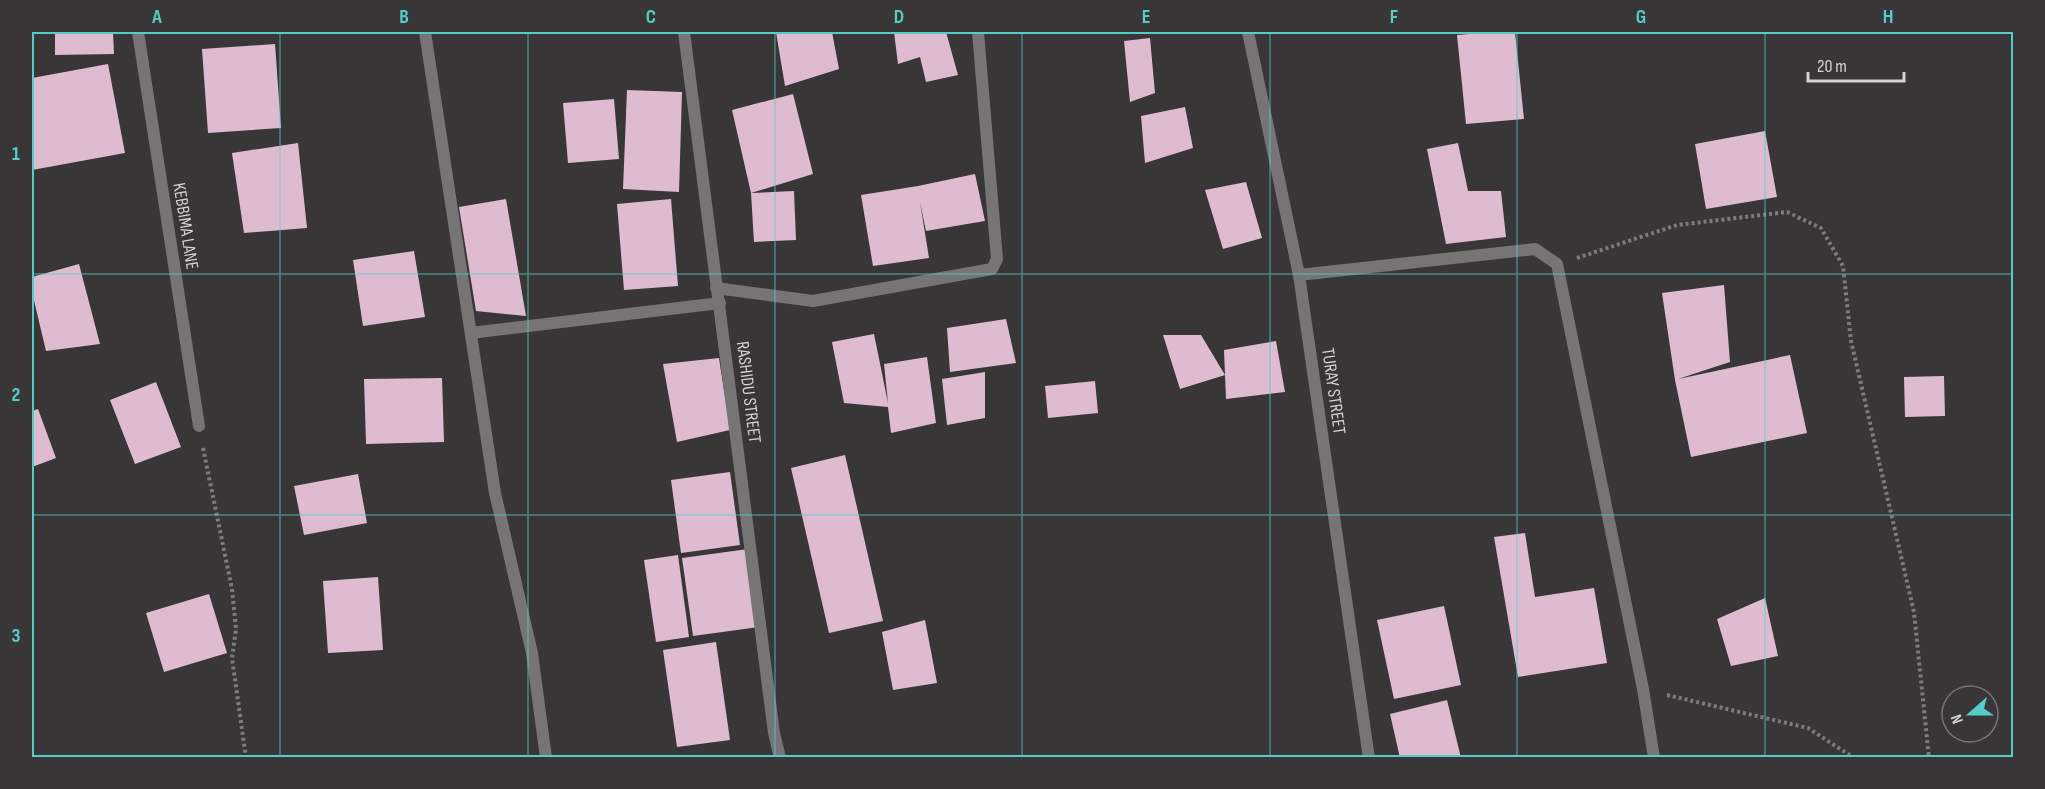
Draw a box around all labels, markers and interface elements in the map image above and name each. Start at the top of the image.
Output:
text: A [151,5,162,29]
text: B [399,5,409,29]
text: C [646,5,656,29]
text: D [894,5,904,29]
text: E [1142,5,1150,29]
text: F [1390,5,1398,29]
text: G [1636,5,1646,29]
text: H [1883,5,1893,29]
scale bar [1808,45,1904,83]
text: 20 m [1817,56,1847,77]
text: 1 [12,142,20,166]
street label: KEBBIMA LANE [168,181,203,271]
street label: RASHIDU STREET [732,340,765,444]
street label: TURAY STREET [1317,347,1350,436]
text: 2 [12,383,20,407]
text: 3 [12,624,21,648]
north arrow [1940,684,2000,744]
text: N [1947,711,1968,726]

